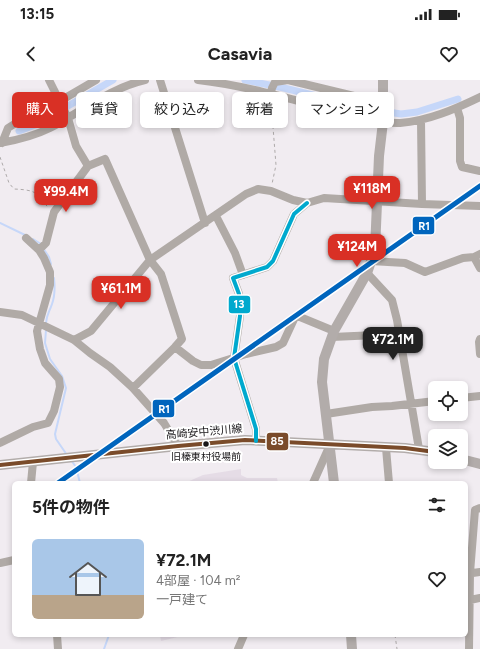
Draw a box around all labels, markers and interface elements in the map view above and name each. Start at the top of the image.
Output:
text: 13:15 [20,5,54,23]
icon: back [20,43,42,65]
text: Casavia [208,43,272,65]
icon: heart [438,43,460,65]
chip: 購入 [12,92,68,128]
chip: 賃貸 [76,92,132,128]
chip: 絞り込み [140,92,224,128]
chip: 新着 [232,92,288,128]
chip: マンション [296,92,394,128]
pin: ¥118M [344,176,400,210]
pin: ¥99.4M [33,179,99,213]
text: ¥118M [353,181,391,196]
text: ¥99.4M [43,184,89,199]
line badge: R1 [412,216,435,235]
text: R1 [418,220,430,233]
pin: ¥124M [329,234,385,268]
text: ¥124M [337,239,377,254]
pin: ¥61.1M [88,276,154,310]
text: ¥61.1M [101,281,141,296]
line badge: 13 [228,295,251,314]
text: 13 [234,298,244,311]
pin: ¥72.1M [360,327,426,361]
text: ¥72.1M [372,332,414,347]
map controls [428,381,468,469]
button: locate [428,381,468,421]
line badge: R1 [152,399,175,418]
text: R1 [158,403,170,416]
street label: 高崎安中渋川線 [165,422,243,442]
button: layers [428,429,468,469]
line badge: 85 [266,432,289,451]
text: 85 [270,435,284,448]
marker: 旧榛東村役場前 [201,439,211,449]
place label: 旧榛東村役場前 [171,450,241,463]
icon: filters [426,494,448,516]
text: 5件の物件 [32,497,110,517]
text: ¥72.1M [156,550,211,570]
icon: home [64,555,112,603]
icon: heart [426,568,448,590]
text: 4部屋 · 104 m² [156,573,241,588]
text: 一戸建て [156,592,208,607]

